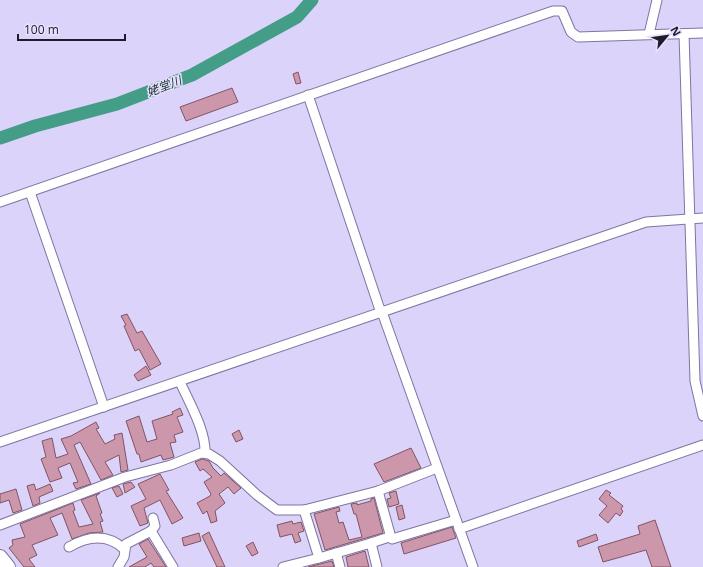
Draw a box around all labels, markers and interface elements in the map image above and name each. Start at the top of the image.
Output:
scale bar [18,16,125,42]
north arrow [647,16,687,56]
text: 100 m [24,21,59,38]
text: N [667,23,685,38]
water label: 姥堂川 [144,71,186,100]

